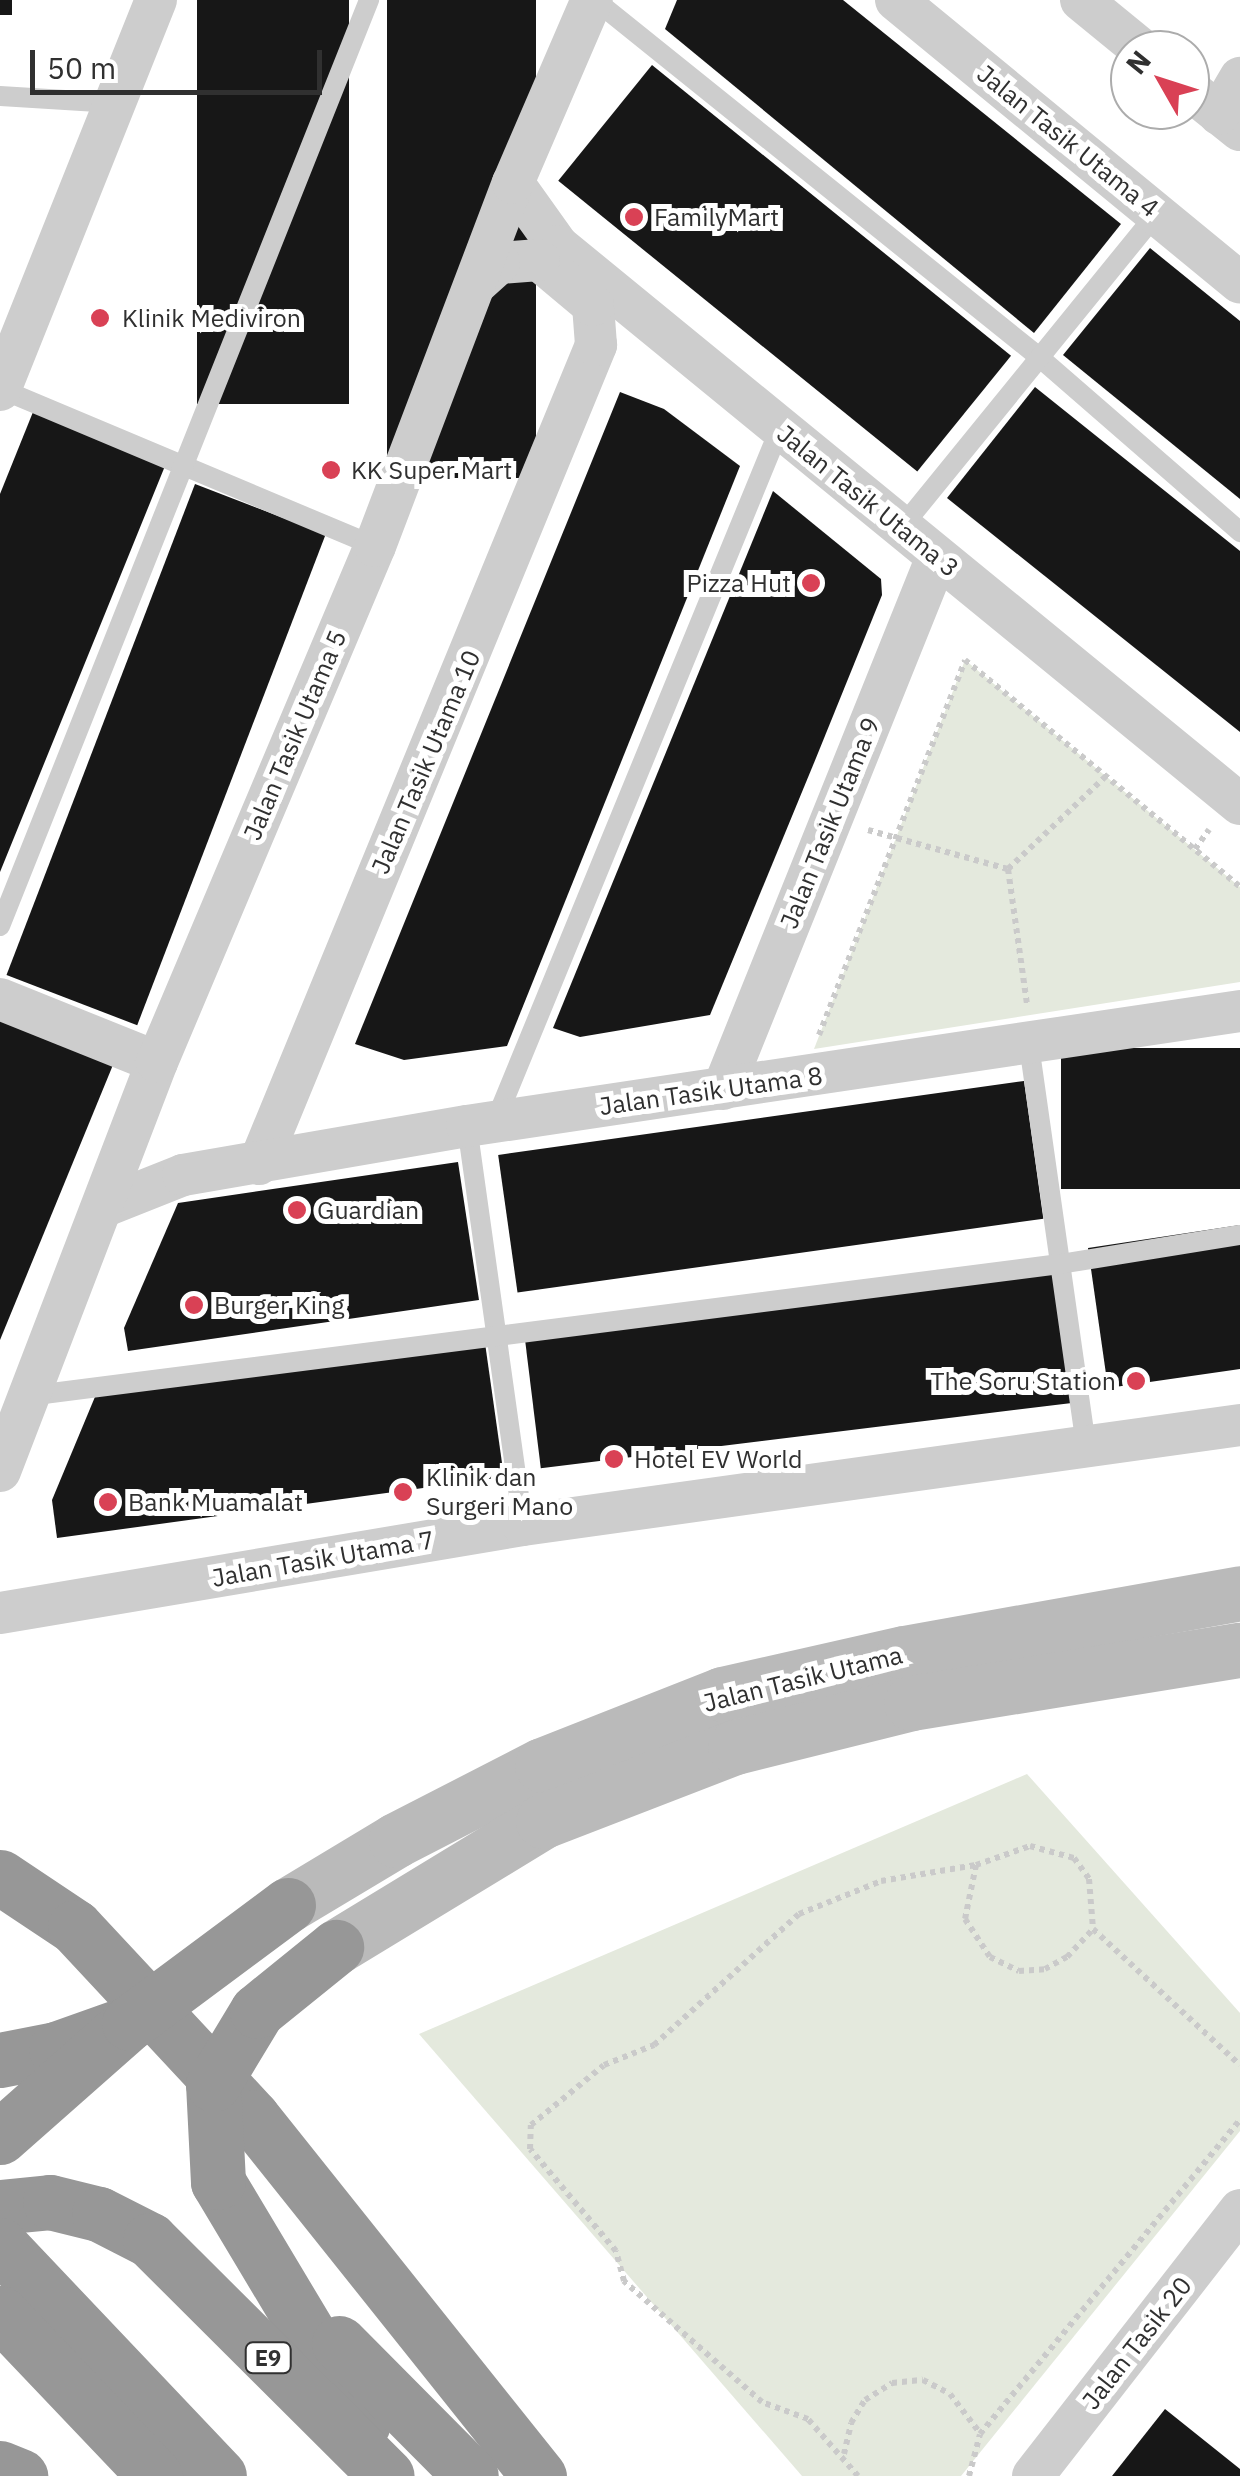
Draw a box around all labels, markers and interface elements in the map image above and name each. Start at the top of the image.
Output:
scale bar [35,30,328,92]
north arrow [1110,30,1210,130]
text: N [1117,43,1159,82]
text: 50 m [47,48,116,87]
street label: Jalan Tasik Utama 4 [971,59,1165,223]
place label: FamilyMart [654,202,779,232]
marker: FamilyMart [623,206,645,228]
place label: Klinik Mediviron [122,303,301,333]
marker: Klinik Mediviron [87,305,113,331]
street label: Jalan Tasik Utama 3 [771,419,965,583]
place label: KK Super Mart [351,455,512,485]
marker: KK Super Mart [320,459,342,481]
place label: Pizza Hut [687,568,791,598]
marker: Pizza Hut [800,572,822,594]
street label: Jalan Tasik Utama 5 [237,626,353,844]
street label: Jalan Tasik Utama 10 [365,646,487,878]
street label: Jalan Tasik Utama 9 [774,713,886,933]
street label: Jalan Tasik Utama 8 [598,1060,824,1122]
place label: Guardian [317,1195,419,1225]
marker: Guardian [286,1199,308,1221]
place label: Burger King [214,1290,344,1320]
marker: Burger King [183,1294,205,1316]
place label: The Soru Station [930,1366,1116,1396]
marker: The Soru Station [1125,1370,1147,1392]
place label: Hotel EV World [634,1444,803,1474]
marker: Hotel EV World [603,1448,625,1470]
place label: Klinik dan Surgeri Mano [426,1463,573,1522]
marker: Klinik dan Surgeri Mano [390,1479,416,1505]
place label: Bank Muamalat [128,1487,303,1517]
marker: Bank Muamalat [97,1491,119,1513]
street label: Jalan Tasik Utama 7 [210,1525,436,1593]
street label: Jalan Tasik Utama [700,1640,906,1718]
street label: Jalan Tasik 20 [1076,2271,1198,2415]
road number: E9 [243,2341,293,2375]

